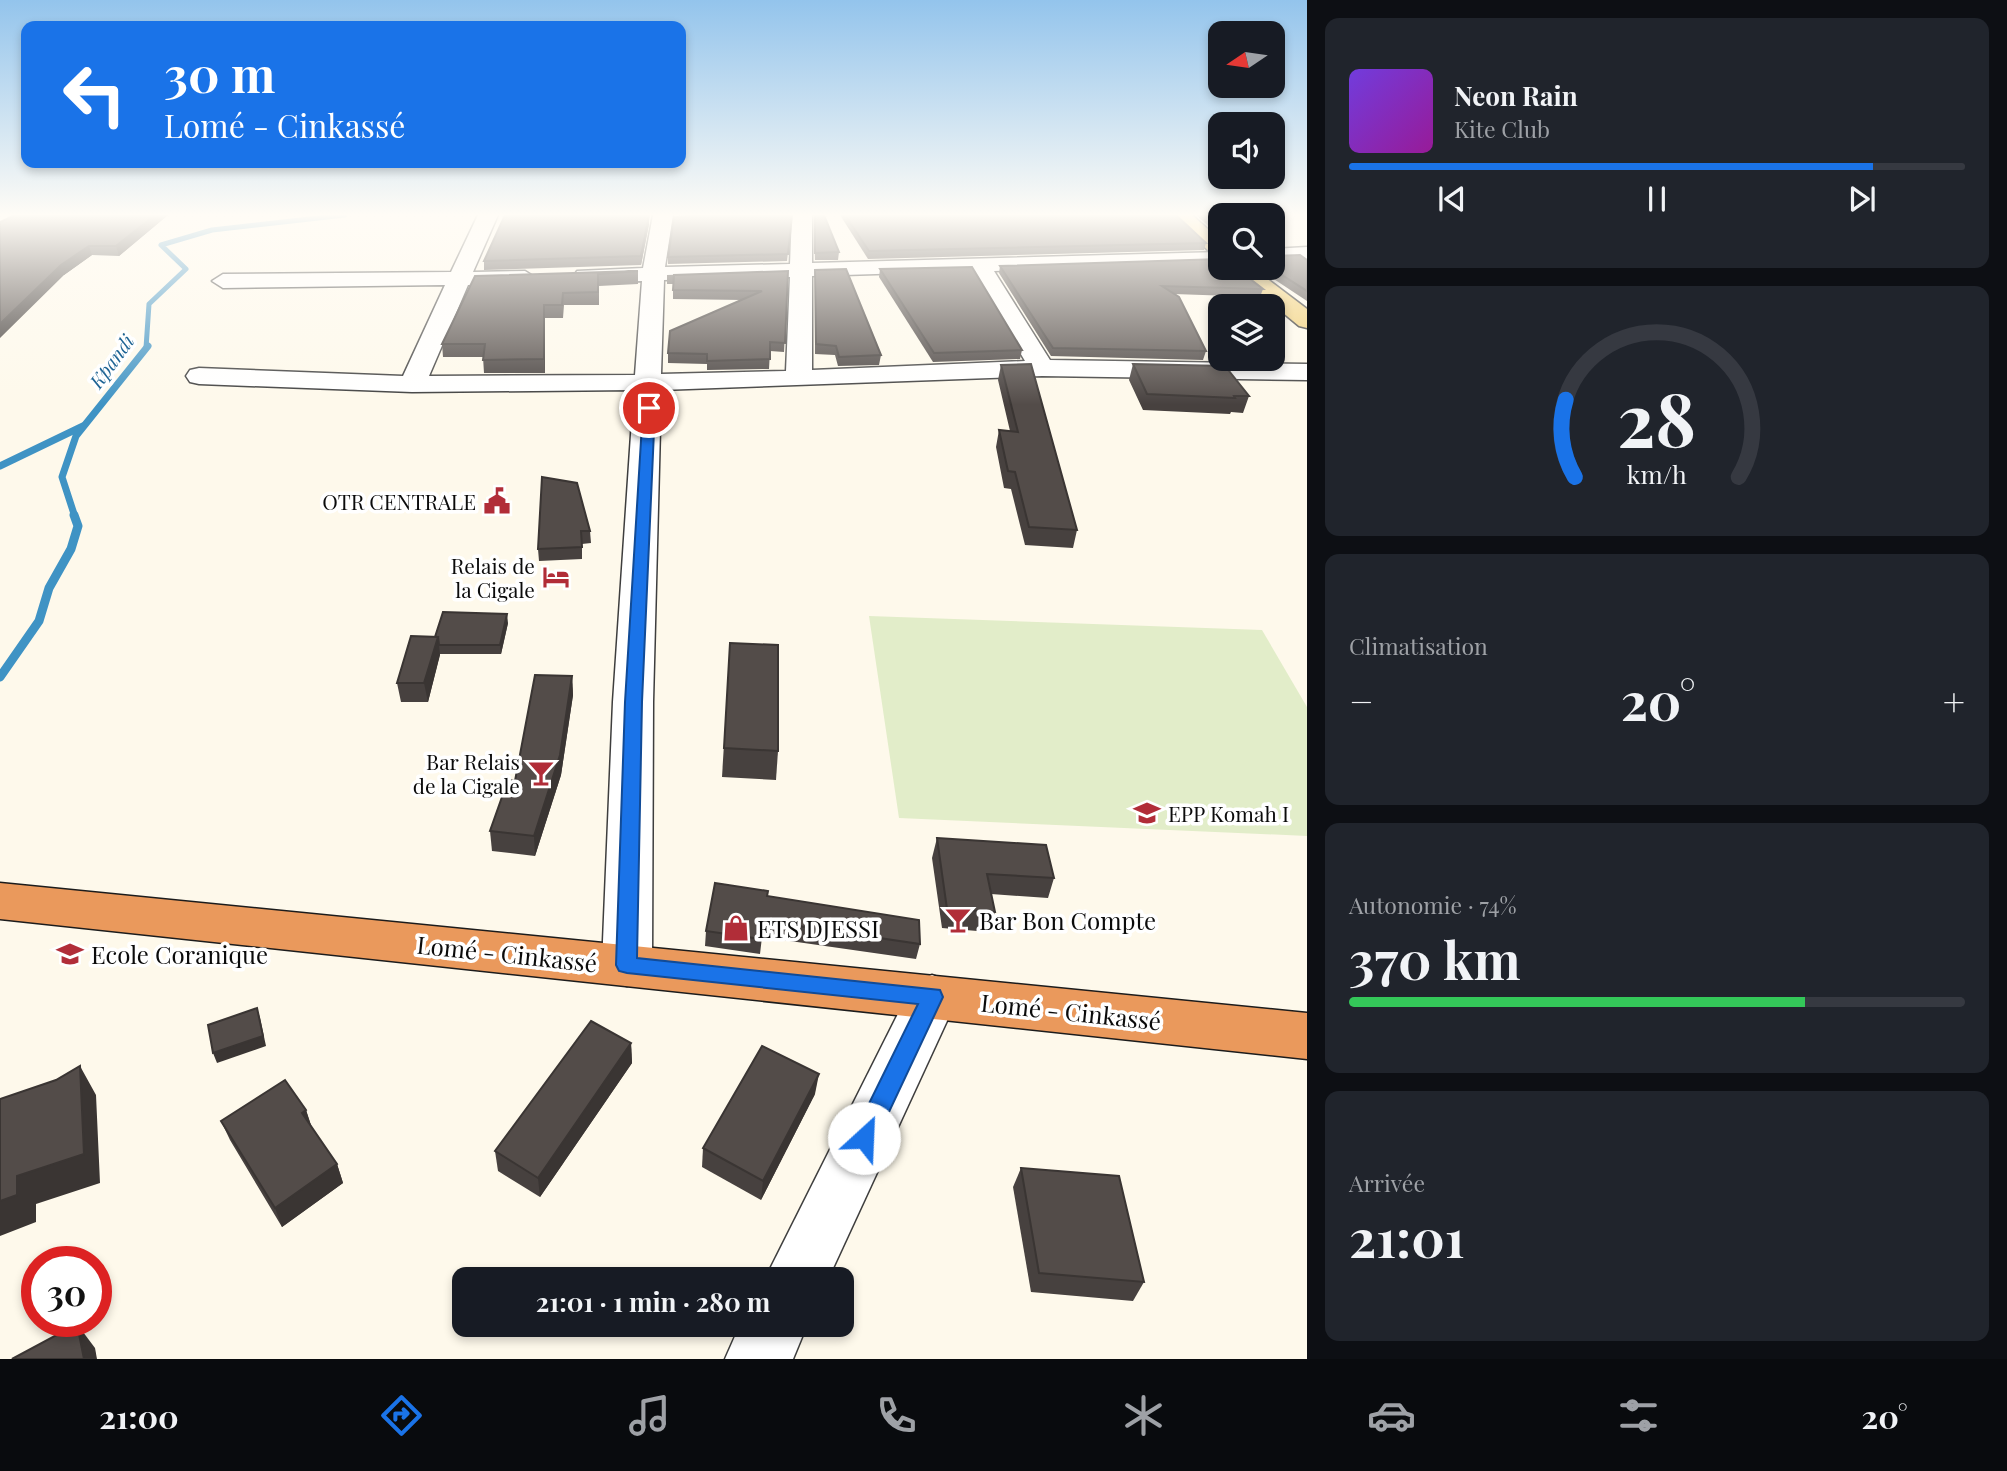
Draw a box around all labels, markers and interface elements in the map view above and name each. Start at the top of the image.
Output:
north arrow [1208,21,1284,98]
map controls [1208,21,1285,371]
text: 30 m [164,40,275,105]
icon: left [49,49,140,140]
text: Neon Rain [1454,78,1578,113]
text: Lomé - Cinkassé [164,103,405,146]
button: sound [1208,112,1285,189]
text: Kite Club [1454,113,1550,144]
icon: previous [1433,180,1471,218]
icon: pause [1638,180,1676,218]
icon: next [1843,180,1881,218]
button: search [1208,203,1285,280]
button: layers [1208,294,1285,371]
water label: Kpandi [82,328,140,394]
text: 28 [1618,369,1696,466]
pin [619,378,679,438]
icon: arrive [630,389,668,427]
text: km/h [1627,457,1687,490]
public building icon: OTR CENTRALE [482,486,512,516]
place label: OTR CENTRALE [322,487,476,515]
place label: Relais de la Cigale [451,551,535,603]
hotel icon: Relais de la Cigale [541,562,571,592]
text: Climatisation [1349,630,1488,661]
text: 20° [1621,665,1696,734]
text: − [1349,675,1374,726]
text: + [1943,675,1965,726]
place label: Bar Relais de la Cigale [413,747,520,799]
bar icon: Bar Relais de la Cigale [526,758,556,788]
school or university icon: EPP Komah I [1132,798,1162,828]
place label: EPP Komah I [1168,799,1289,827]
text: Autonomie · 74% [1349,889,1517,920]
place label: Bar Bon Compte [979,904,1156,936]
bar icon: Bar Bon Compte [943,905,973,935]
place label: ETS DJESSI [757,912,879,944]
shop icon: ETS DJESSI [721,913,751,943]
text: 370 km [1349,924,1521,993]
street label: Lomé - Cinkassé [415,928,599,978]
place label: Ecole Coranique [91,938,268,970]
school or university icon: Ecole Coranique [55,939,85,969]
street label: Lomé - Cinkassé [979,986,1163,1036]
position arrow [827,1101,901,1175]
text: Arrivée [1349,1167,1425,1198]
text: 21:01 [1349,1202,1465,1271]
speed limit sign: 30 [21,1246,112,1337]
text: 21:01 · 1 min · 280 m [536,1284,770,1319]
icon: directions [377,1391,426,1440]
icon: music [625,1391,674,1440]
icon: phone [872,1391,921,1440]
icon: climate [1119,1391,1168,1440]
icon: car [1367,1391,1416,1440]
icon: filters [1614,1391,1663,1440]
text: 21:00 [99,1394,179,1437]
text: 20° [1862,1394,1908,1437]

